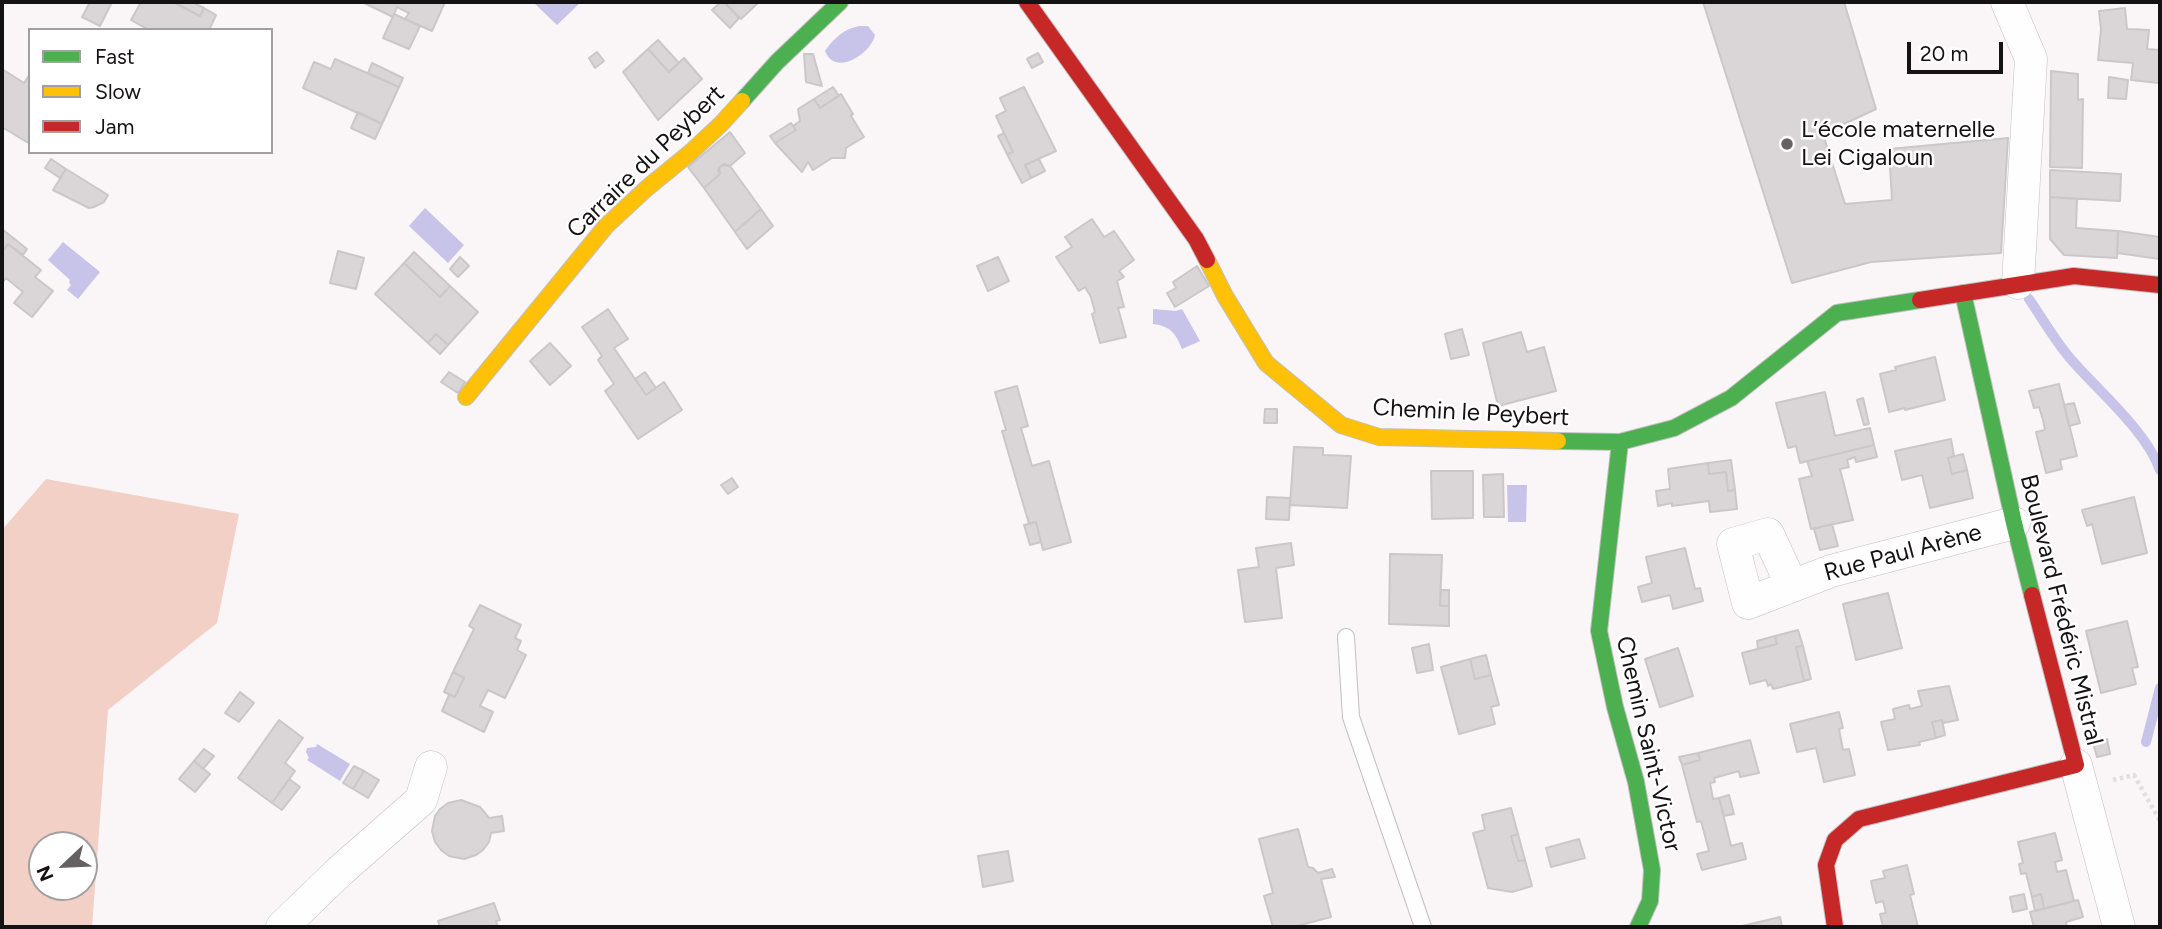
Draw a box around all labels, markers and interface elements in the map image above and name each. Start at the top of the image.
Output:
legend [28,28,273,154]
scale bar [1910,28,2006,72]
text: 20 m [1920,41,1968,66]
text: Fast [95,44,135,69]
text: Slow [95,79,141,104]
street label: Carraire du Peybert [561,80,731,244]
text: Jam [95,114,134,139]
place label: L’école maternelle Lei Cigaloun [1801,116,1995,172]
marker: L’école maternelle Lei Cigaloun [1779,136,1795,152]
street label: Chemin le Peybert [1372,393,1570,433]
street label: Boulevard Frédéric Mistral [2013,472,2109,748]
street label: Rue Paul Arène [1821,518,1985,588]
street label: Chemin Saint-Victor [1609,633,1687,855]
north arrow [28,831,98,901]
text: N [32,862,59,885]

